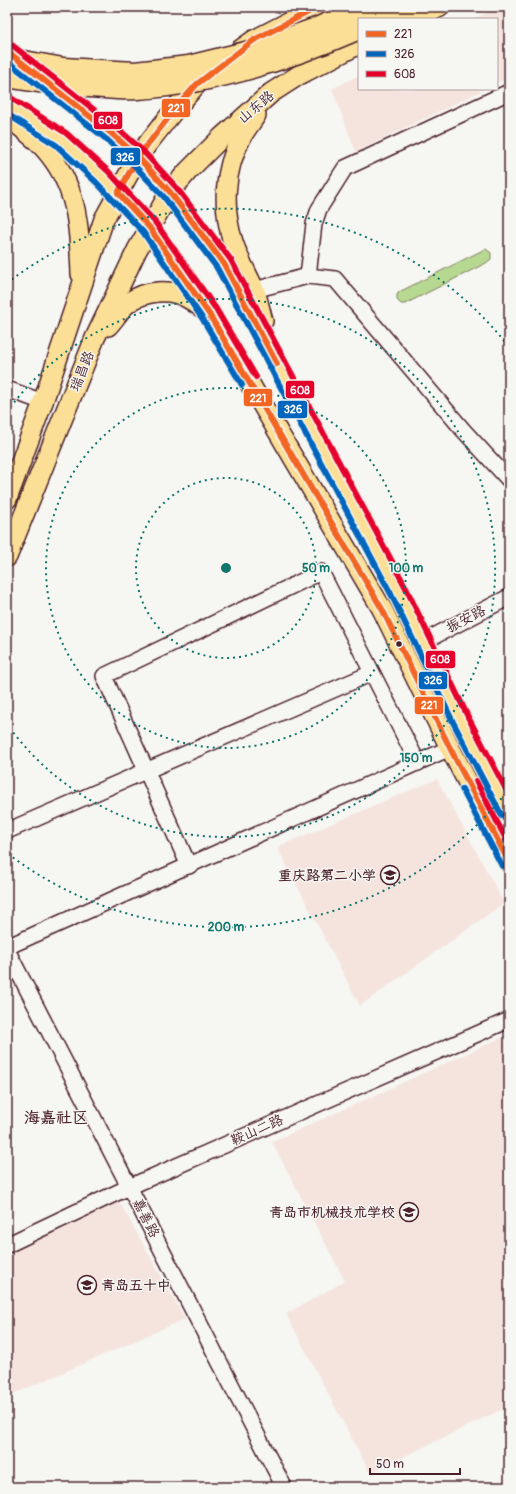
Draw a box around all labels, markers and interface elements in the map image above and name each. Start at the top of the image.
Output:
legend [358,18,498,90]
text: 221 [394,27,412,42]
text: 326 [394,47,414,62]
text: 608 [394,67,415,82]
street label: 山东路 [234,87,278,127]
line badge: 221 [161,98,191,118]
text: 221 [168,102,184,115]
line badge: 608 [93,111,123,130]
text: 608 [98,114,118,127]
line badge: 326 [110,147,141,166]
text: 326 [116,151,135,164]
street label: 瑞昌路 [66,348,98,395]
line badge: 608 [285,380,315,399]
text: 608 [290,384,310,397]
line badge: 221 [243,388,273,407]
text: 221 [250,392,266,405]
line badge: 326 [277,400,308,419]
text: 326 [284,403,303,416]
centre of rings [219,561,233,575]
text: 50 m [302,561,330,576]
text: 100 m [389,561,424,576]
street label: 振安路 [443,602,489,636]
unlabelled marker [394,639,404,649]
line badge: 608 [425,650,456,669]
text: 608 [430,653,450,666]
line badge: 326 [418,671,448,690]
text: 326 [424,674,443,687]
line badge: 221 [414,696,444,715]
text: 221 [421,699,437,712]
text: 150 m [400,751,433,766]
school or university icon: 重庆路第二小学 [379,864,401,886]
place label: 重庆路第二小学 [278,867,376,884]
text: 200 m [208,920,245,935]
district label: 海嘉社区 [24,1108,88,1128]
street label: 鞍山二路 [228,1111,286,1149]
street label: 嘉善路 [129,1195,163,1241]
school or university icon: 青岛市机械技术学校 [398,1201,420,1223]
place label: 青岛市机械技术学校 [269,1204,395,1221]
school or university icon: 青岛五十中 [76,1274,98,1296]
place label: 青岛五十中 [101,1277,171,1294]
scale bar [370,1450,460,1476]
text: 50 m [376,1457,404,1472]

